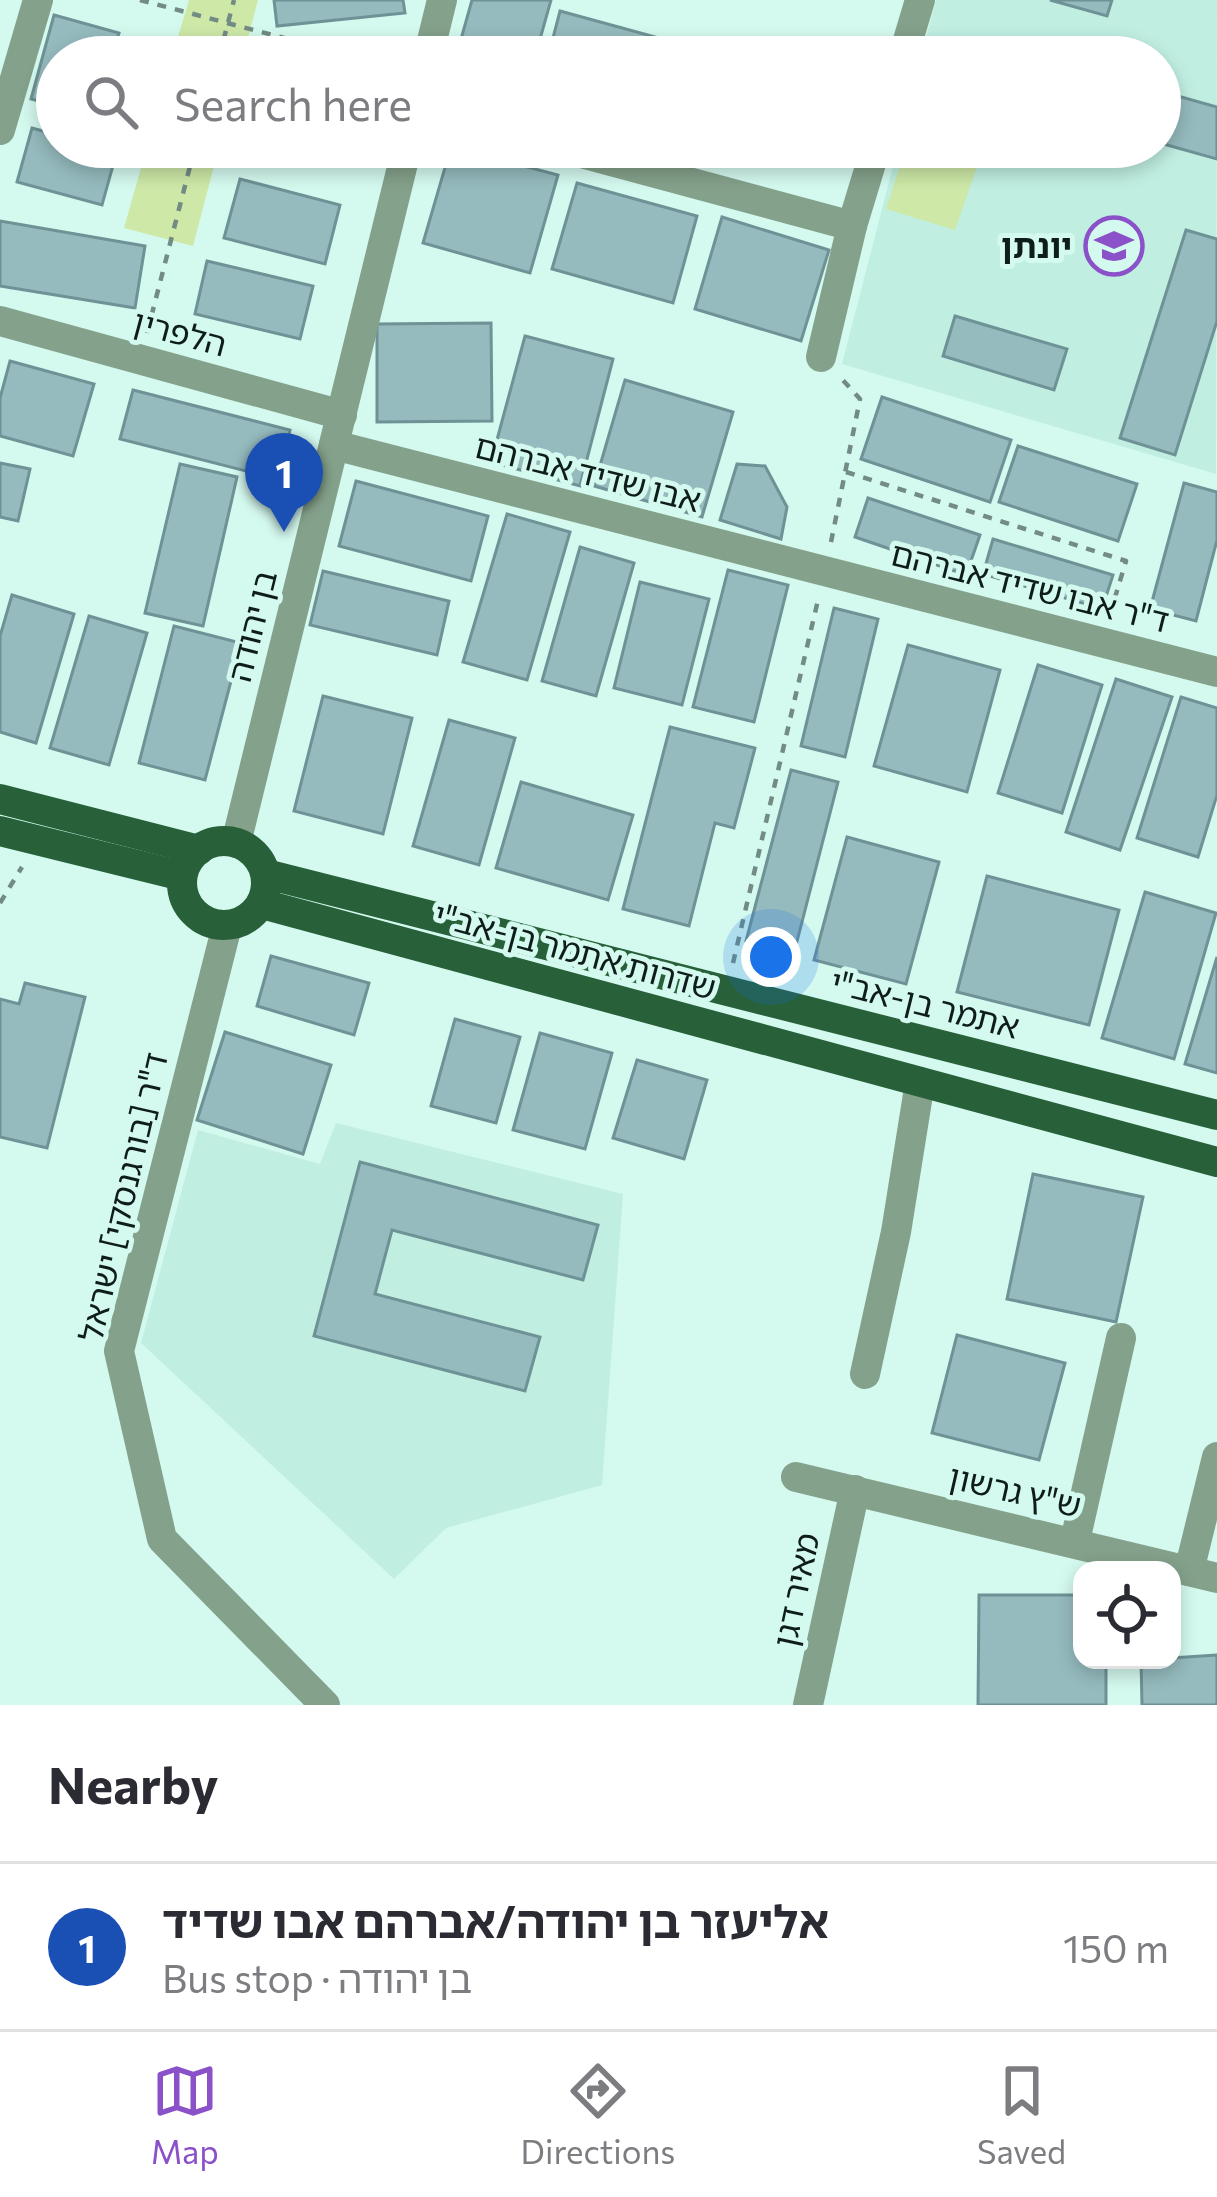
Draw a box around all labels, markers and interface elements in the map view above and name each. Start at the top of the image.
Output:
search box [36,36,1181,168]
icon: search [78,69,144,135]
text: Search here [174,75,412,130]
school or university icon: יונתן [1083,215,1145,277]
place label: יונתן [1001,224,1072,265]
street label: הלפרין [129,299,232,364]
street label: אבו שדיד אברהם [471,424,706,519]
pin: 1 [245,433,323,532]
street label: ד"ר אבו שדיד אברהם [887,531,1174,640]
street label: בן יהודה [217,566,284,686]
street label: שדרות אתמר בן-אב"י [430,892,721,1007]
your location [741,927,801,987]
street label: אתמר בן-אב"י [827,959,1024,1046]
street label: ד"ר [בורגנסקי] ישראל [68,1048,175,1345]
street label: ש"ץ גרשון [945,1454,1086,1525]
street label: מאיר דגן [762,1529,827,1651]
map controls [1073,1561,1181,1669]
button: locate [1073,1561,1181,1669]
text: Nearby [48,1752,218,1815]
text: אליעזר בן יהודה/אברהם אבו שדיד [162,1892,829,1947]
text: 1 [78,1923,96,1971]
text: 150 m [1063,1923,1169,1971]
text: Bus stop · בן יהודה [162,1953,472,2001]
tab: Map [151,2058,219,2171]
tab: Directions [521,2058,675,2171]
tab: Saved [977,2058,1066,2171]

